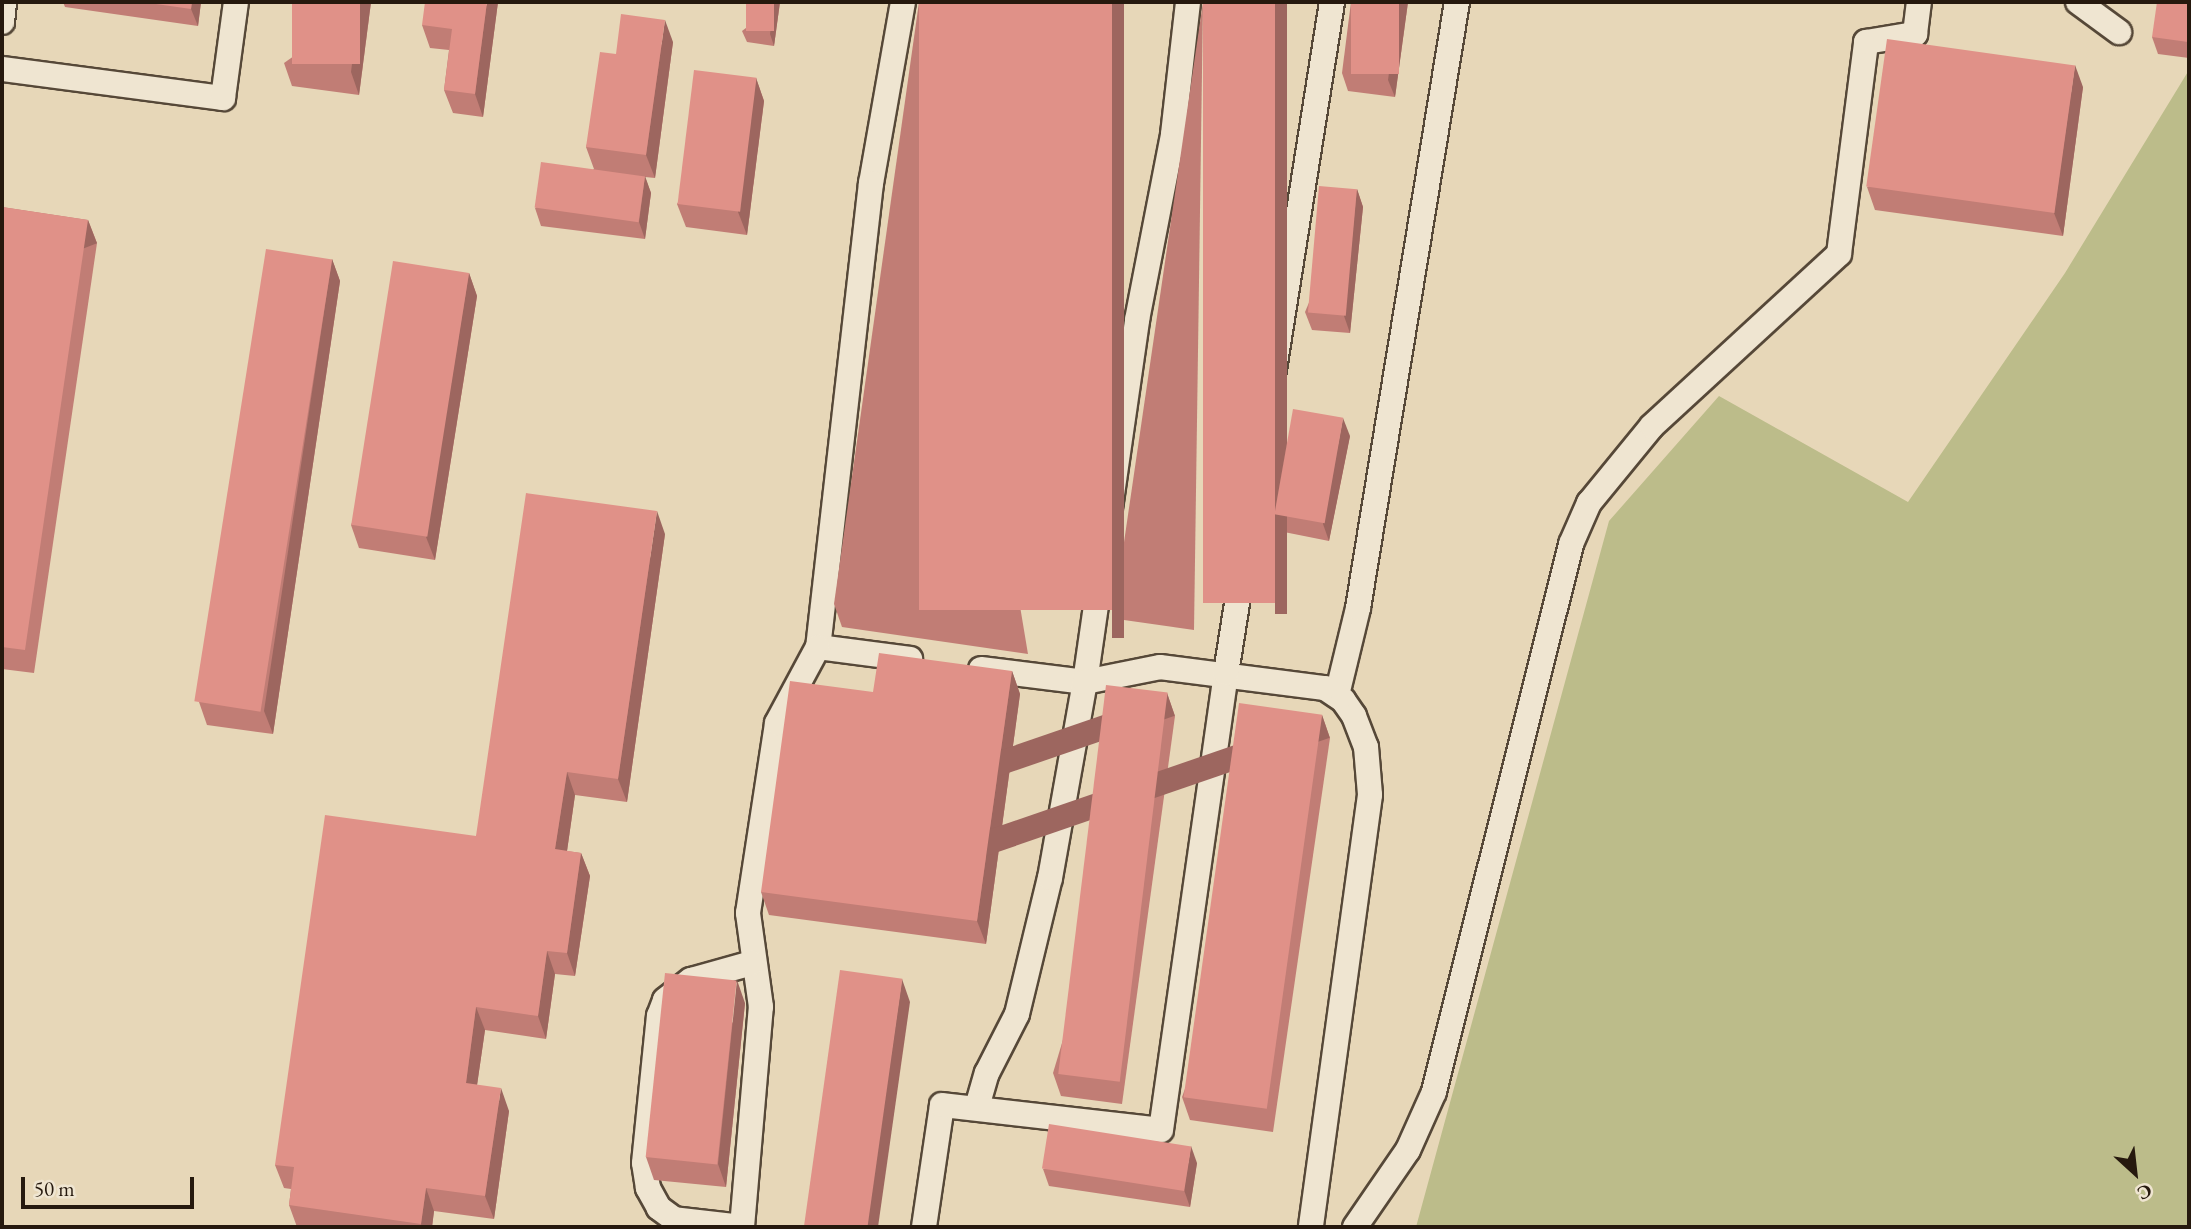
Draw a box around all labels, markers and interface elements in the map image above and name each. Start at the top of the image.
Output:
north arrow [2100,1138,2170,1208]
scale bar [24,1162,198,1206]
text: 50 m [34,1175,75,1202]
text: С [2133,1178,2156,1206]

